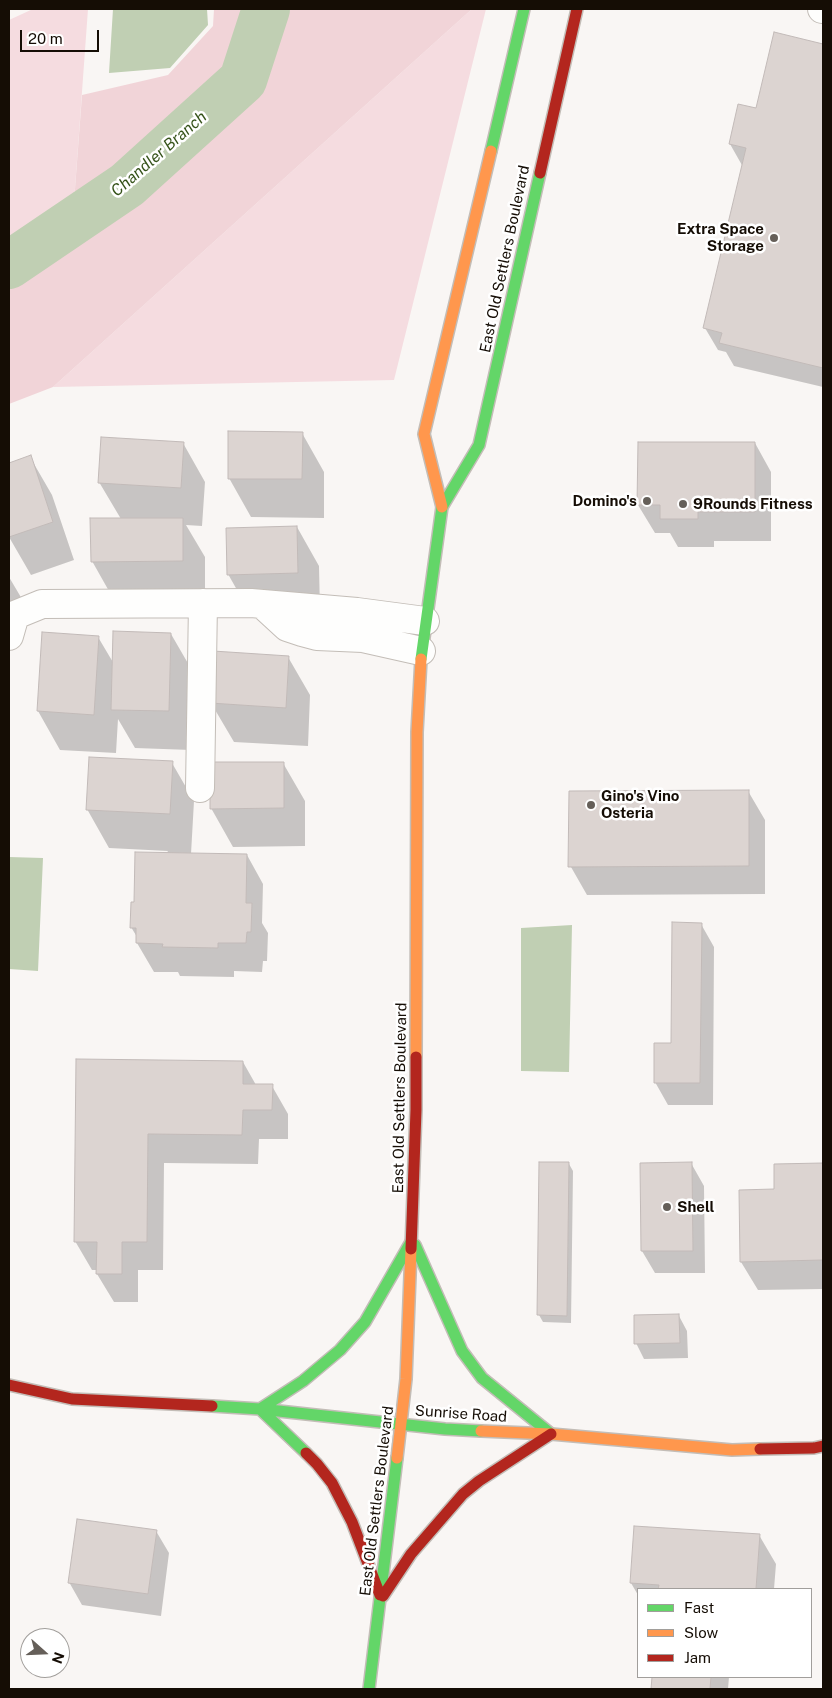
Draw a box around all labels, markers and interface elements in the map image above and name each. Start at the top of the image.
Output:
scale bar [22,20,101,52]
text: 20 m [28,30,63,47]
water label: Chandler Branch [107,107,211,201]
street label: East Old Settlers Boulevard [476,164,534,354]
place label: Extra Space Storage [677,220,764,255]
marker: Extra Space Storage [768,232,780,244]
place label: Domino's [573,492,637,510]
marker: Domino's [641,495,653,507]
place label: 9Rounds Fitness [693,495,813,513]
marker: 9Rounds Fitness [677,498,689,510]
place label: Gino's Vino Osteria [601,787,679,822]
marker: Gino's Vino Osteria [585,799,597,811]
street label: East Old Settlers Boulevard [389,1002,411,1194]
place label: Shell [677,1198,715,1216]
marker: Shell [661,1201,673,1213]
street label: Sunrise Road [414,1402,508,1426]
street label: East Old Settlers Boulevard [356,1405,398,1597]
legend [637,1588,812,1678]
text: Fast [684,1599,714,1616]
text: Slow [684,1624,718,1641]
north arrow [20,1628,70,1678]
text: Jam [684,1649,711,1666]
text: N [49,1650,68,1666]

